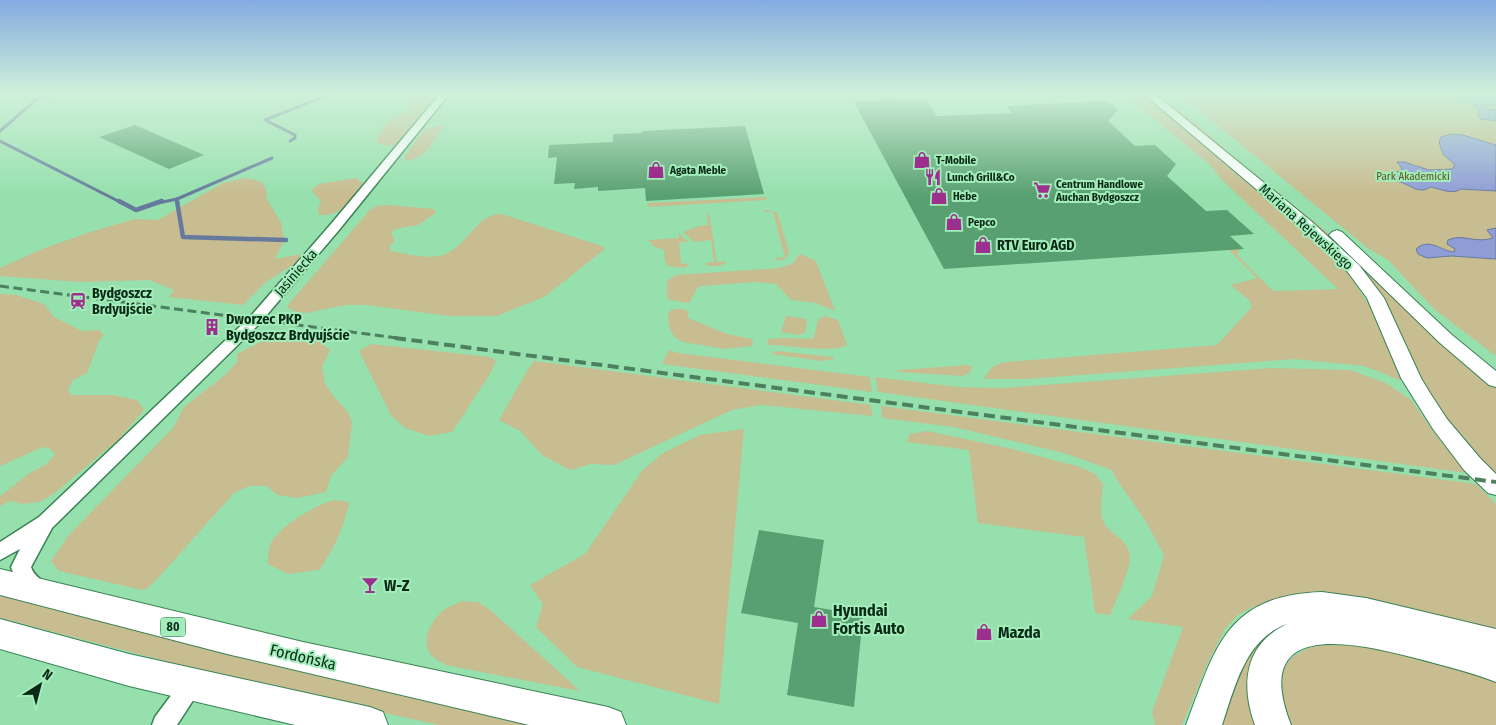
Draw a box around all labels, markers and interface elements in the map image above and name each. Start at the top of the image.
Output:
shop icon: T-Mobile [912,150,932,170]
place label: T-Mobile [936,154,977,167]
shop icon: Agata Meble [646,160,666,180]
place label: Agata Meble [669,164,727,177]
restaurant icon: Lunch Grill&Co [923,167,943,187]
park label: Park Akademicki [1376,170,1450,183]
place label: Lunch Grill&Co [947,171,1015,184]
place label: Centrum Handlowe Auchan Bydgoszcz [1055,178,1143,204]
supermarket icon: Centrum Handlowe Auchan Bydgoszcz [1032,180,1052,200]
street label: Mariana Rejewskiego [1256,180,1356,274]
shop icon: Hebe [929,186,949,206]
place label: Hebe [953,190,977,203]
shop icon: Pepco [944,212,964,232]
place label: Pepco [968,216,996,229]
shop icon: RTV Euro AGD [973,235,993,255]
place label: RTV Euro AGD [997,237,1075,254]
street label: Jasiniecka [271,246,321,300]
place label: Bydgoszcz Brdyujście [92,285,153,318]
station icon: Bydgoszcz Brdyujście [68,291,88,311]
place label: Dworzec PKP Bydgoszcz Brdyujście [226,311,350,344]
building icon: Dworzec PKP Bydgoszcz Brdyujście [202,317,222,337]
bar icon: W-Z [360,575,380,595]
place label: W-Z [384,576,410,595]
place label: Hyundai Fortis Auto [833,601,905,638]
shop icon: Hyundai Fortis Auto [809,609,829,629]
road number: 80 [160,618,186,636]
shop icon: Mazda [974,622,994,642]
place label: Mazda [998,623,1041,642]
street label: Fordońska [268,640,338,674]
north arrow [15,660,65,710]
text: N [39,666,56,684]

